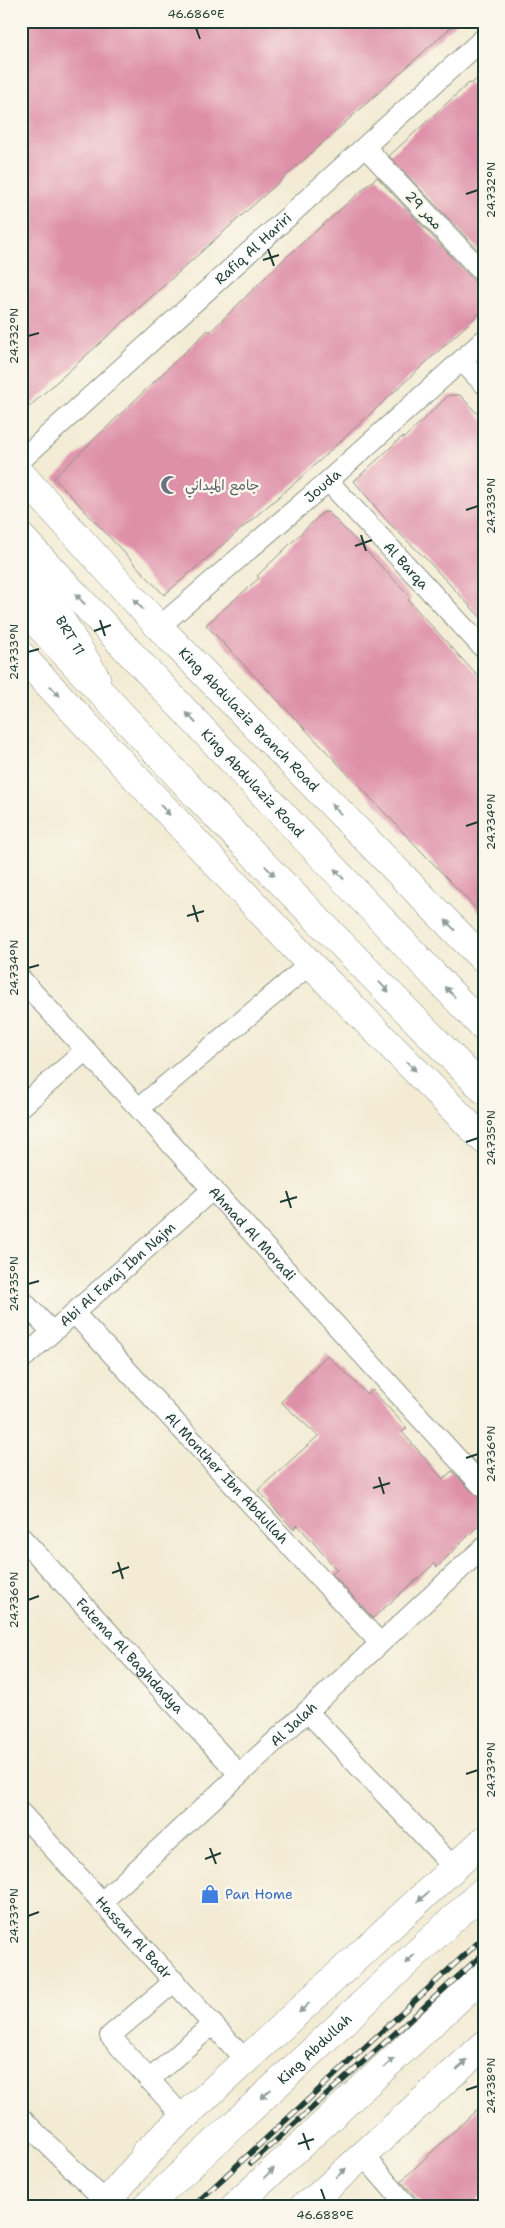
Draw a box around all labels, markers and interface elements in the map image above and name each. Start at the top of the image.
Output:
text: 46.686°E [167,6,225,22]
text: 24.732°N [483,162,499,218]
street label: ممر 29 [402,187,446,233]
street label: Rafiq Al Hariri [211,209,295,288]
text: 24.732°N [6,308,22,364]
street label: Jouda [301,465,345,506]
mosque icon: جامع الميداني [159,474,181,496]
place label: جامع الميداني [185,476,259,498]
text: 24.733°N [483,478,499,534]
street label: Al Barqa [380,538,433,593]
one-way arrow [74,594,86,606]
one-way arrow [132,598,144,610]
street label: BRT 11 [52,613,89,658]
text: 24.733°N [6,624,22,680]
street label: King Abdulaziz Branch Road [175,644,323,795]
one-way arrow [49,684,61,696]
one-way arrow [185,712,197,724]
street label: King Abdulaziz Road [197,725,308,841]
text: 24.734°N [483,794,499,850]
one-way arrow [159,803,171,815]
one-way arrow [330,803,342,815]
one-way arrow [264,865,276,877]
one-way arrow [333,868,345,880]
one-way arrow [444,919,456,931]
text: 24.734°N [6,940,22,996]
one-way arrow [378,981,390,993]
one-way arrow [444,987,456,999]
one-way arrow [405,1059,417,1071]
text: 24.735°N [483,1110,499,1166]
street label: Ahmad Al Moradi [205,1183,300,1284]
street label: Abi Al Faraj Ibn Najm [56,1218,179,1330]
text: 24.735°N [6,1256,22,1312]
street label: Al Monther Ibn Abdullah [161,1408,293,1548]
text: 24.736°N [483,1426,499,1482]
text: 24.736°N [6,1572,22,1628]
street label: Fatema Al Baghdadya [72,1594,188,1717]
street label: Al Jalah [266,1698,321,1750]
text: 24.737°N [483,1742,499,1798]
shop icon: Pan Home [199,1883,221,1905]
place label: Pan Home [225,1885,293,1903]
text: 24.737°N [6,1888,22,1944]
one-way arrow [417,1891,429,1903]
street label: Hassan Al Badr [92,1892,176,1983]
one-way arrow [404,1953,416,1965]
one-way arrow [298,2002,310,2014]
street label: King Abdullah [273,2010,356,2088]
one-way arrow [382,2057,394,2069]
text: 24.738°N [483,2058,499,2114]
one-way arrow [455,2059,468,2070]
one-way arrow [259,2089,272,2100]
one-way arrow [263,2168,276,2179]
one-way arrow [335,2168,348,2179]
text: 46.688°E [296,2207,354,2223]

